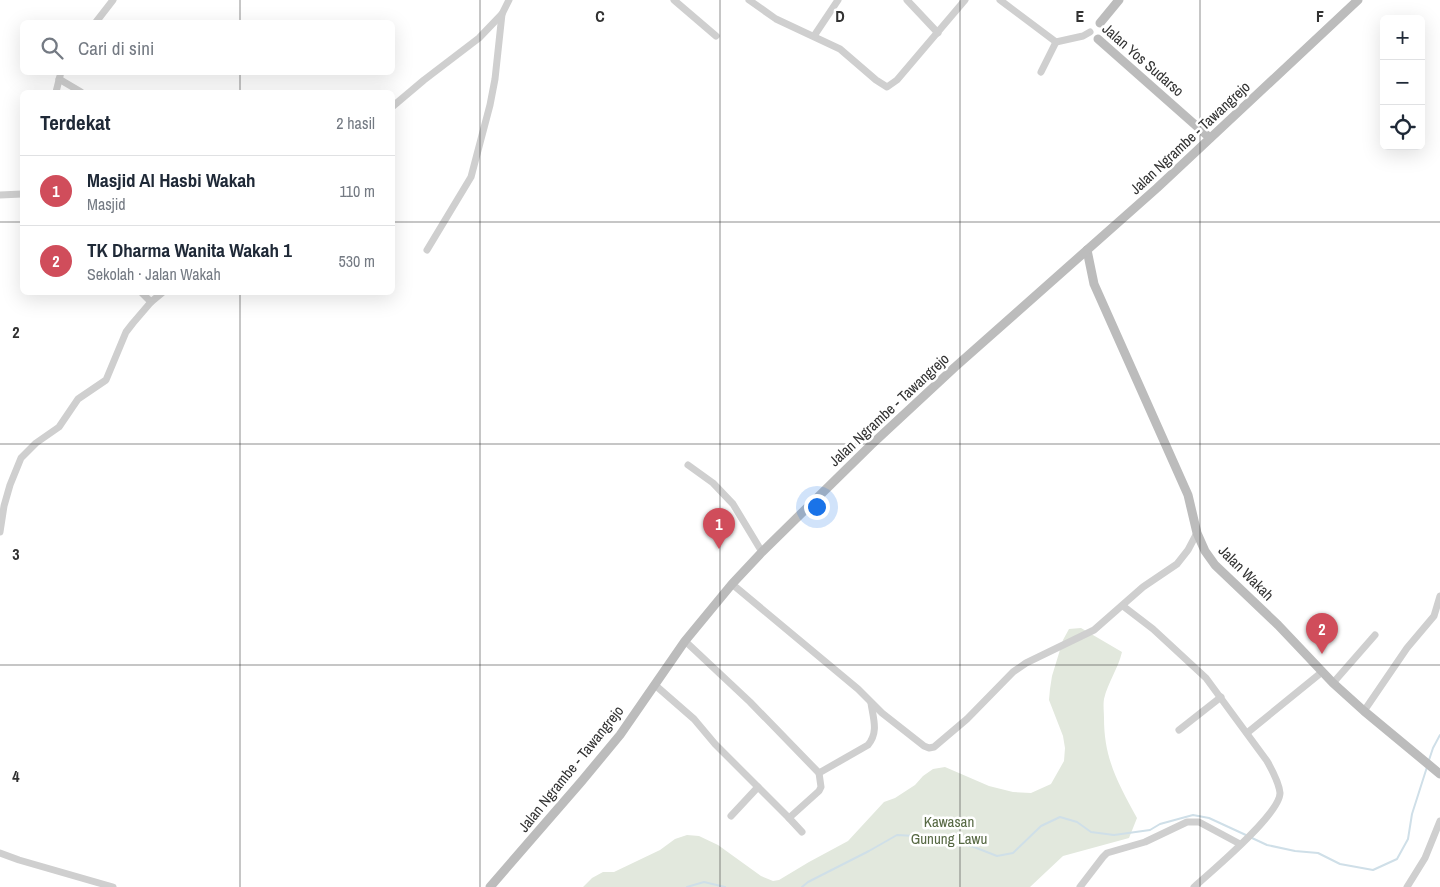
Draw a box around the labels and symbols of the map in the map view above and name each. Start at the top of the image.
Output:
text: C [595,5,605,27]
text: D [835,5,845,27]
text: E [1076,5,1085,27]
text: F [1316,5,1324,27]
street label: Jalan Yos Sudarso [1098,18,1189,101]
street label: Jalan Ngrambe - Tawangrejo [1125,76,1254,199]
text: 2 [12,321,20,343]
street label: Jalan Ngrambe - Tawangrejo [824,348,953,471]
your location [804,494,830,520]
pin: 1 [703,508,735,549]
street label: Jalan Wakah [1214,540,1279,605]
text: 3 [12,543,20,565]
pin: 2 [1306,613,1338,654]
street label: Jalan Ngrambe - Tawangrejo [513,701,628,836]
text: 4 [12,765,20,787]
park label: Kawasan Gunung Lawu [911,811,987,849]

